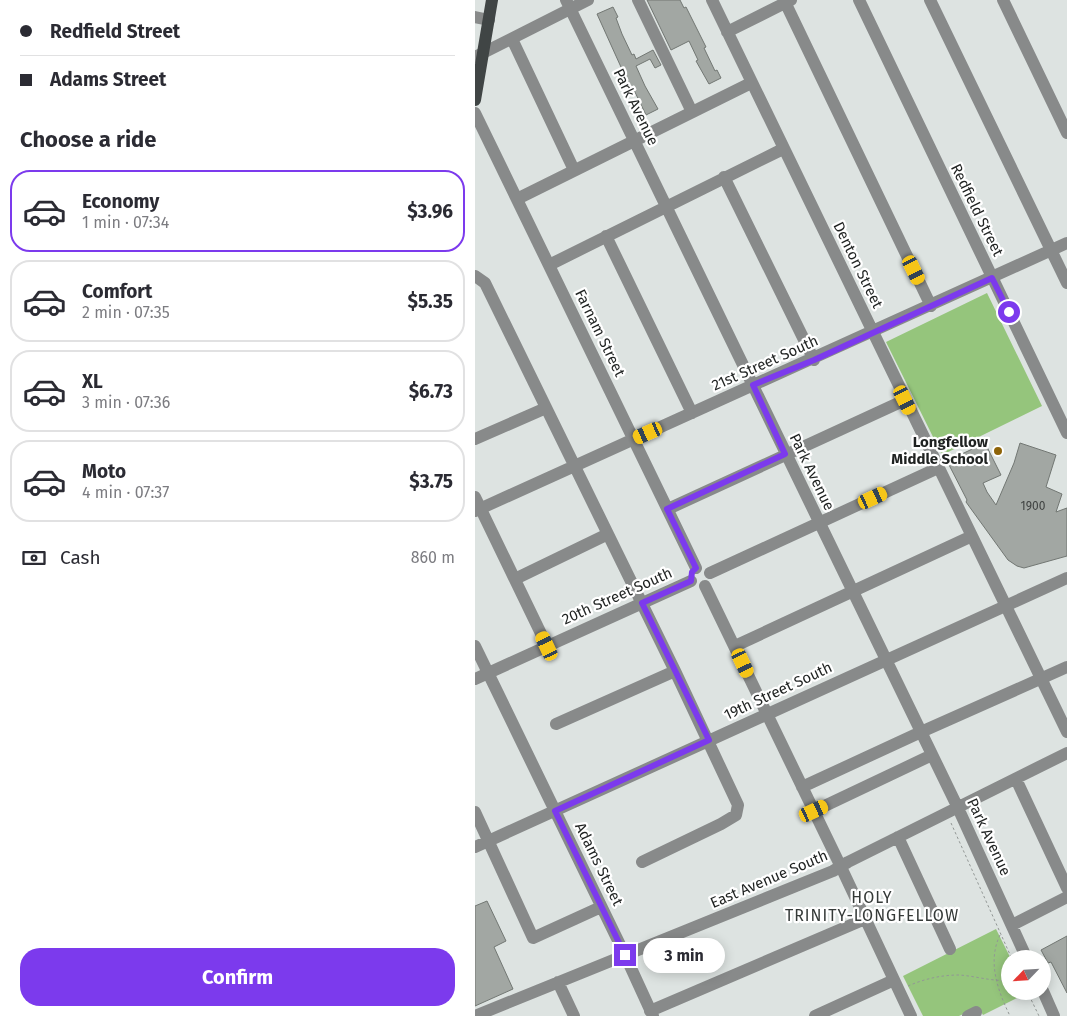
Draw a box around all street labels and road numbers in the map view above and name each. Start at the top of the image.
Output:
street label: Park Avenue [610,66,662,148]
street label: Redfield Street [947,161,1007,260]
street label: Denton Street [829,219,887,312]
street label: Farnam Street [571,286,629,380]
street label: 21st Street South [709,331,821,395]
street label: Park Avenue [786,431,838,513]
street label: 20th Street South [559,564,675,628]
street label: 19th Street South [721,658,835,724]
street label: Park Avenue [963,795,1015,879]
street label: Adams Street [571,819,627,909]
street label: East Avenue South [708,846,830,912]

